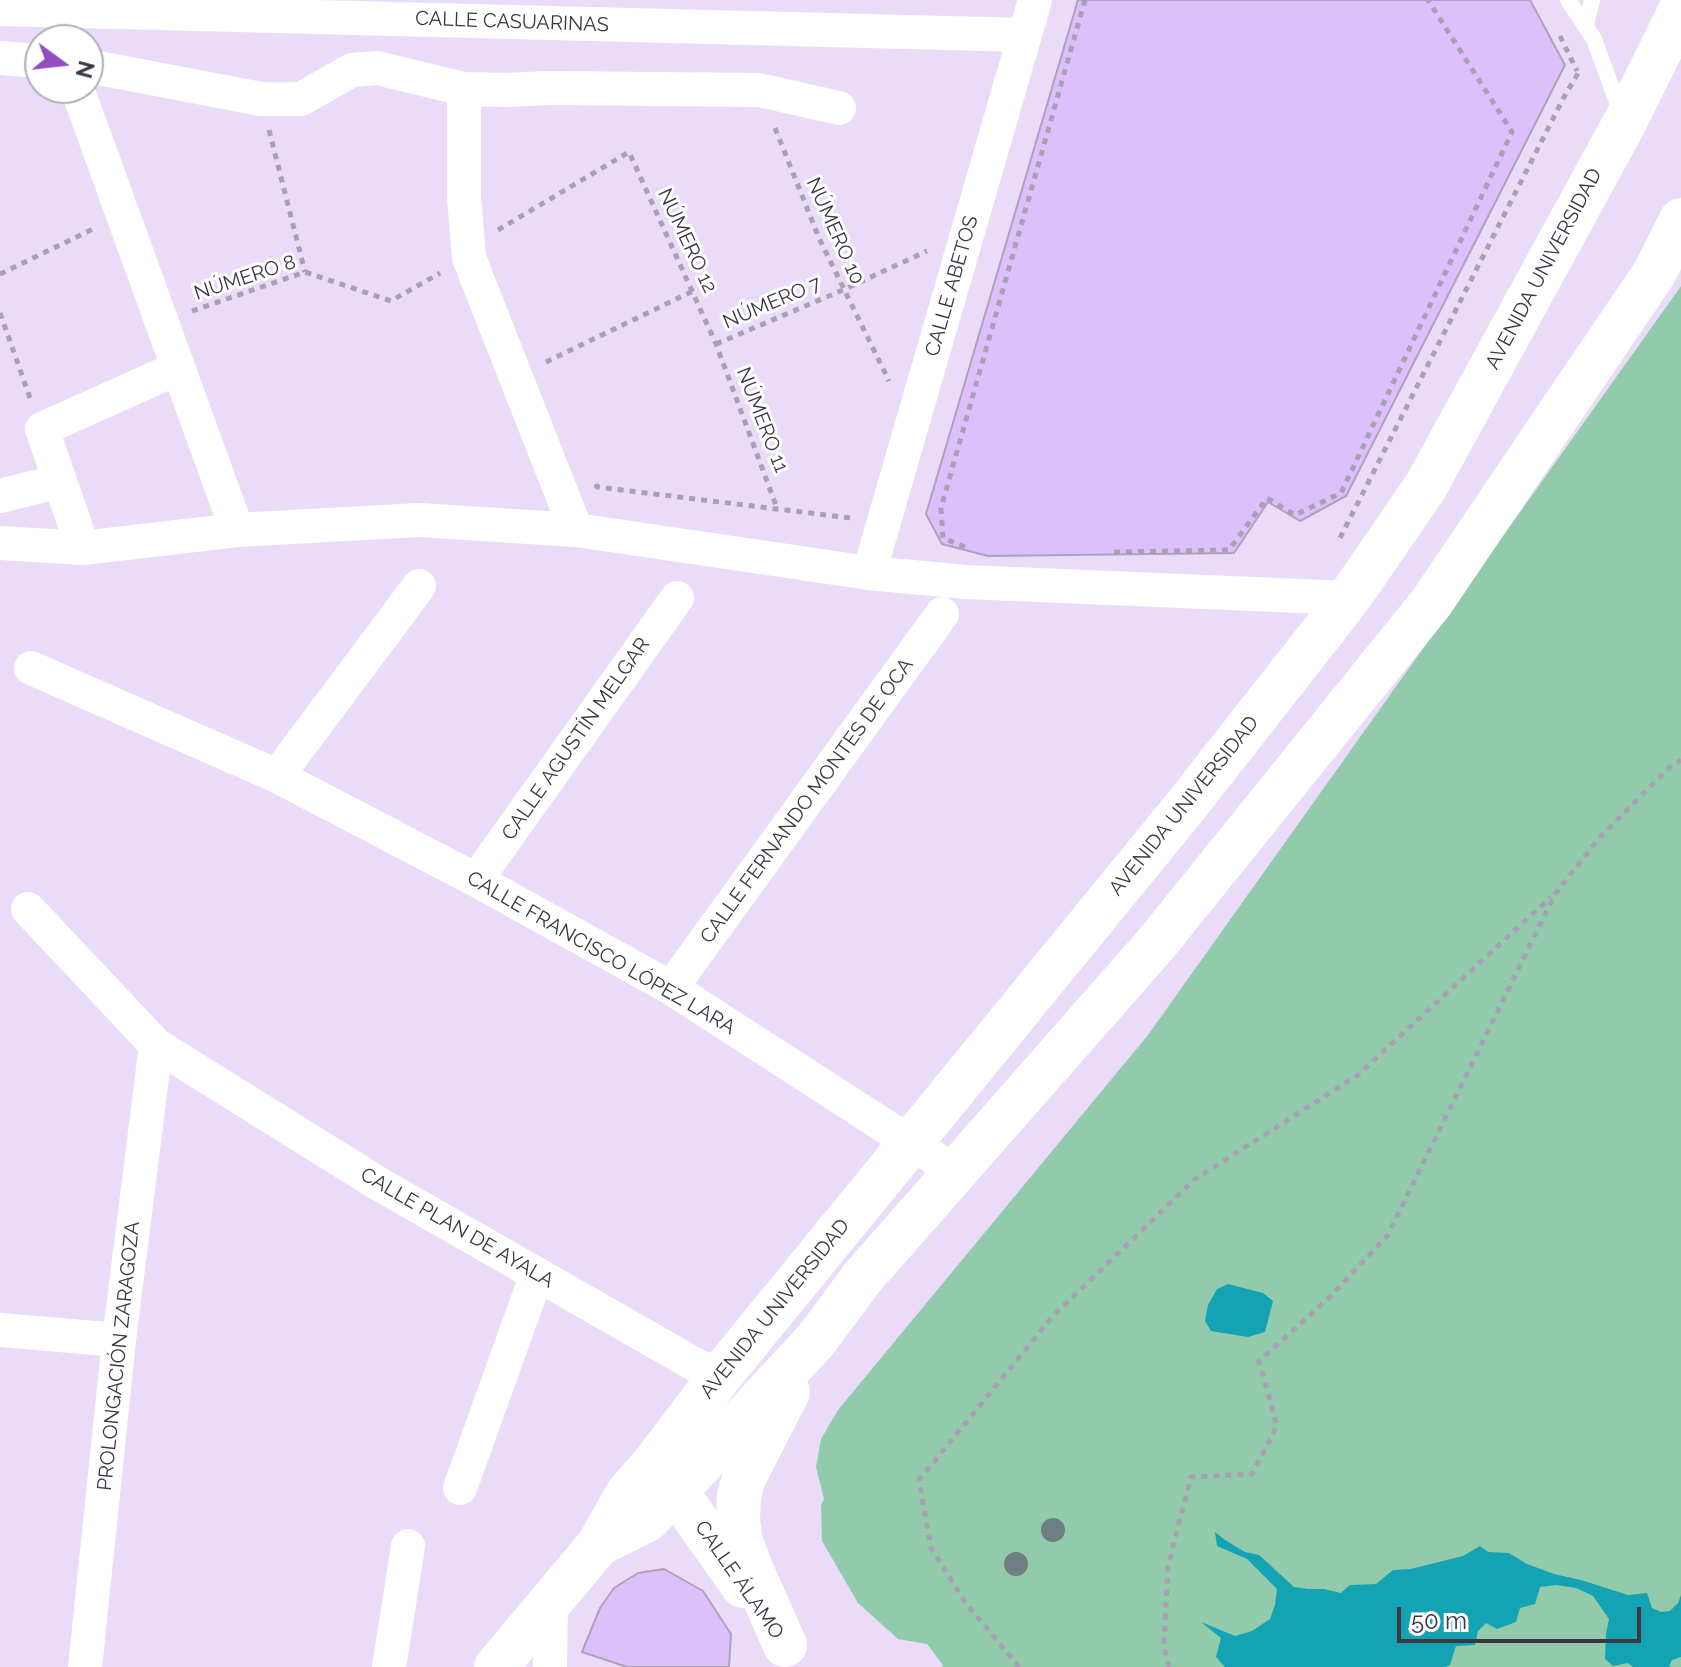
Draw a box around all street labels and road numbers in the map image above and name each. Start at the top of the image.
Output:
street label: CALLE CASUARINAS [415,7,609,37]
street label: AVENIDA UNIVERSIDAD [1481,164,1607,374]
street label: NÚMERO 10 [801,174,869,288]
street label: NÚMERO 12 [652,185,722,297]
street label: CALLE ABETOS [920,213,984,359]
street label: NÚMERO 8 [191,250,299,306]
street label: NÚMERO 7 [719,272,825,334]
street label: NÚMERO 11 [731,364,793,476]
street label: CALLE AGUSTÍN MELGAR [497,633,655,845]
street label: CALLE FERNANDO MONTES DE OCA [695,654,919,948]
street label: AVENIDA UNIVERSIDAD [1104,711,1264,901]
street label: CALLE FRANCISCO LÓPEZ LARA [463,866,739,1040]
street label: CALLE PLAN DE AYALA [356,1163,558,1293]
street label: AVENIDA UNIVERSIDAD [695,1214,855,1404]
street label: PROLONGACIÓN ZARAGOZA [93,1220,145,1492]
street label: CALLE ÁLAMO [689,1516,789,1644]

